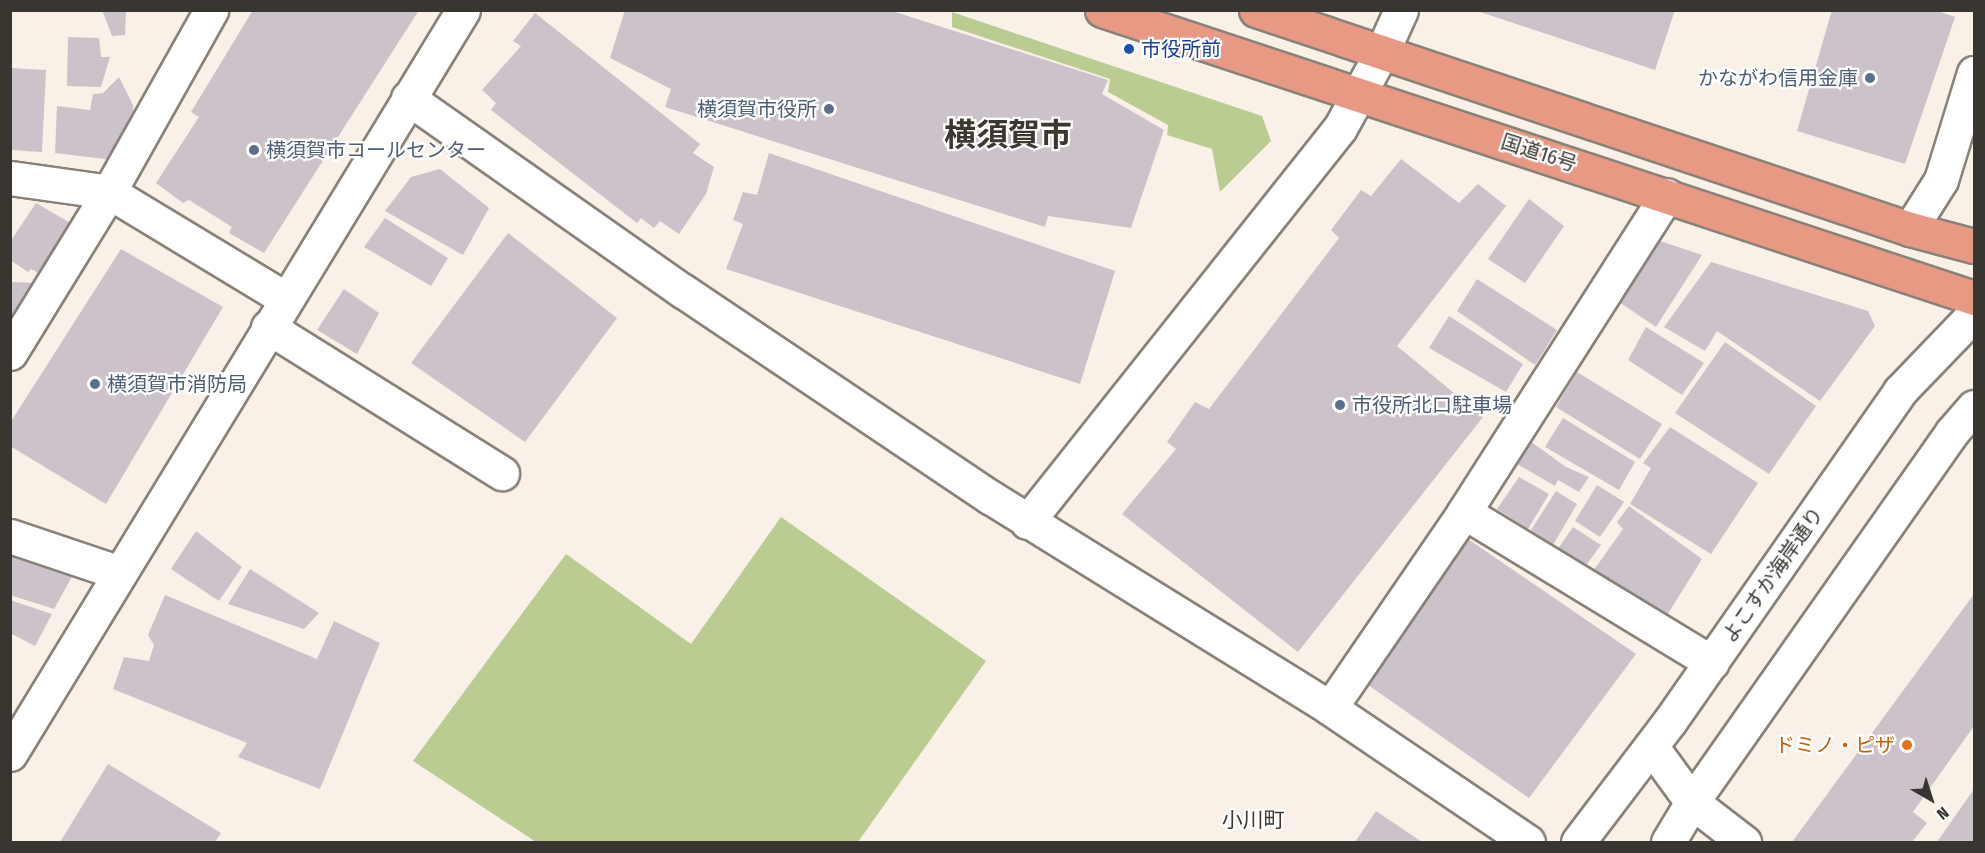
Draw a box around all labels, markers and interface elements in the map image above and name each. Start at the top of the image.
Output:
place label: 市役所前 [1141,37,1221,61]
marker: 市役所前 [1122,42,1136,56]
place label: かながわ信用金庫 [1698,66,1858,90]
marker: かながわ信用金庫 [1863,71,1877,85]
place label: 横須賀市役所 [697,97,817,121]
marker: 横須賀市役所 [822,102,836,116]
district label: 横須賀市 [944,116,1072,154]
street label: 国道16号 [1498,130,1580,176]
place label: 横須賀市コールセンター [266,138,486,162]
marker: 横須賀市コールセンター [247,143,261,157]
place label: 横須賀市消防局 [107,372,247,396]
marker: 横須賀市消防局 [88,377,102,391]
place label: 市役所北口駐車場 [1352,393,1512,417]
marker: 市役所北口駐車場 [1333,398,1347,412]
street label: よこすか海岸通り [1717,503,1829,647]
place label: ドミノ・ピザ [1775,733,1895,757]
marker: ドミノ・ピザ [1900,738,1914,752]
north arrow [1901,769,1961,829]
text: N [1933,803,1952,824]
district label: 小川町 [1222,807,1284,833]

